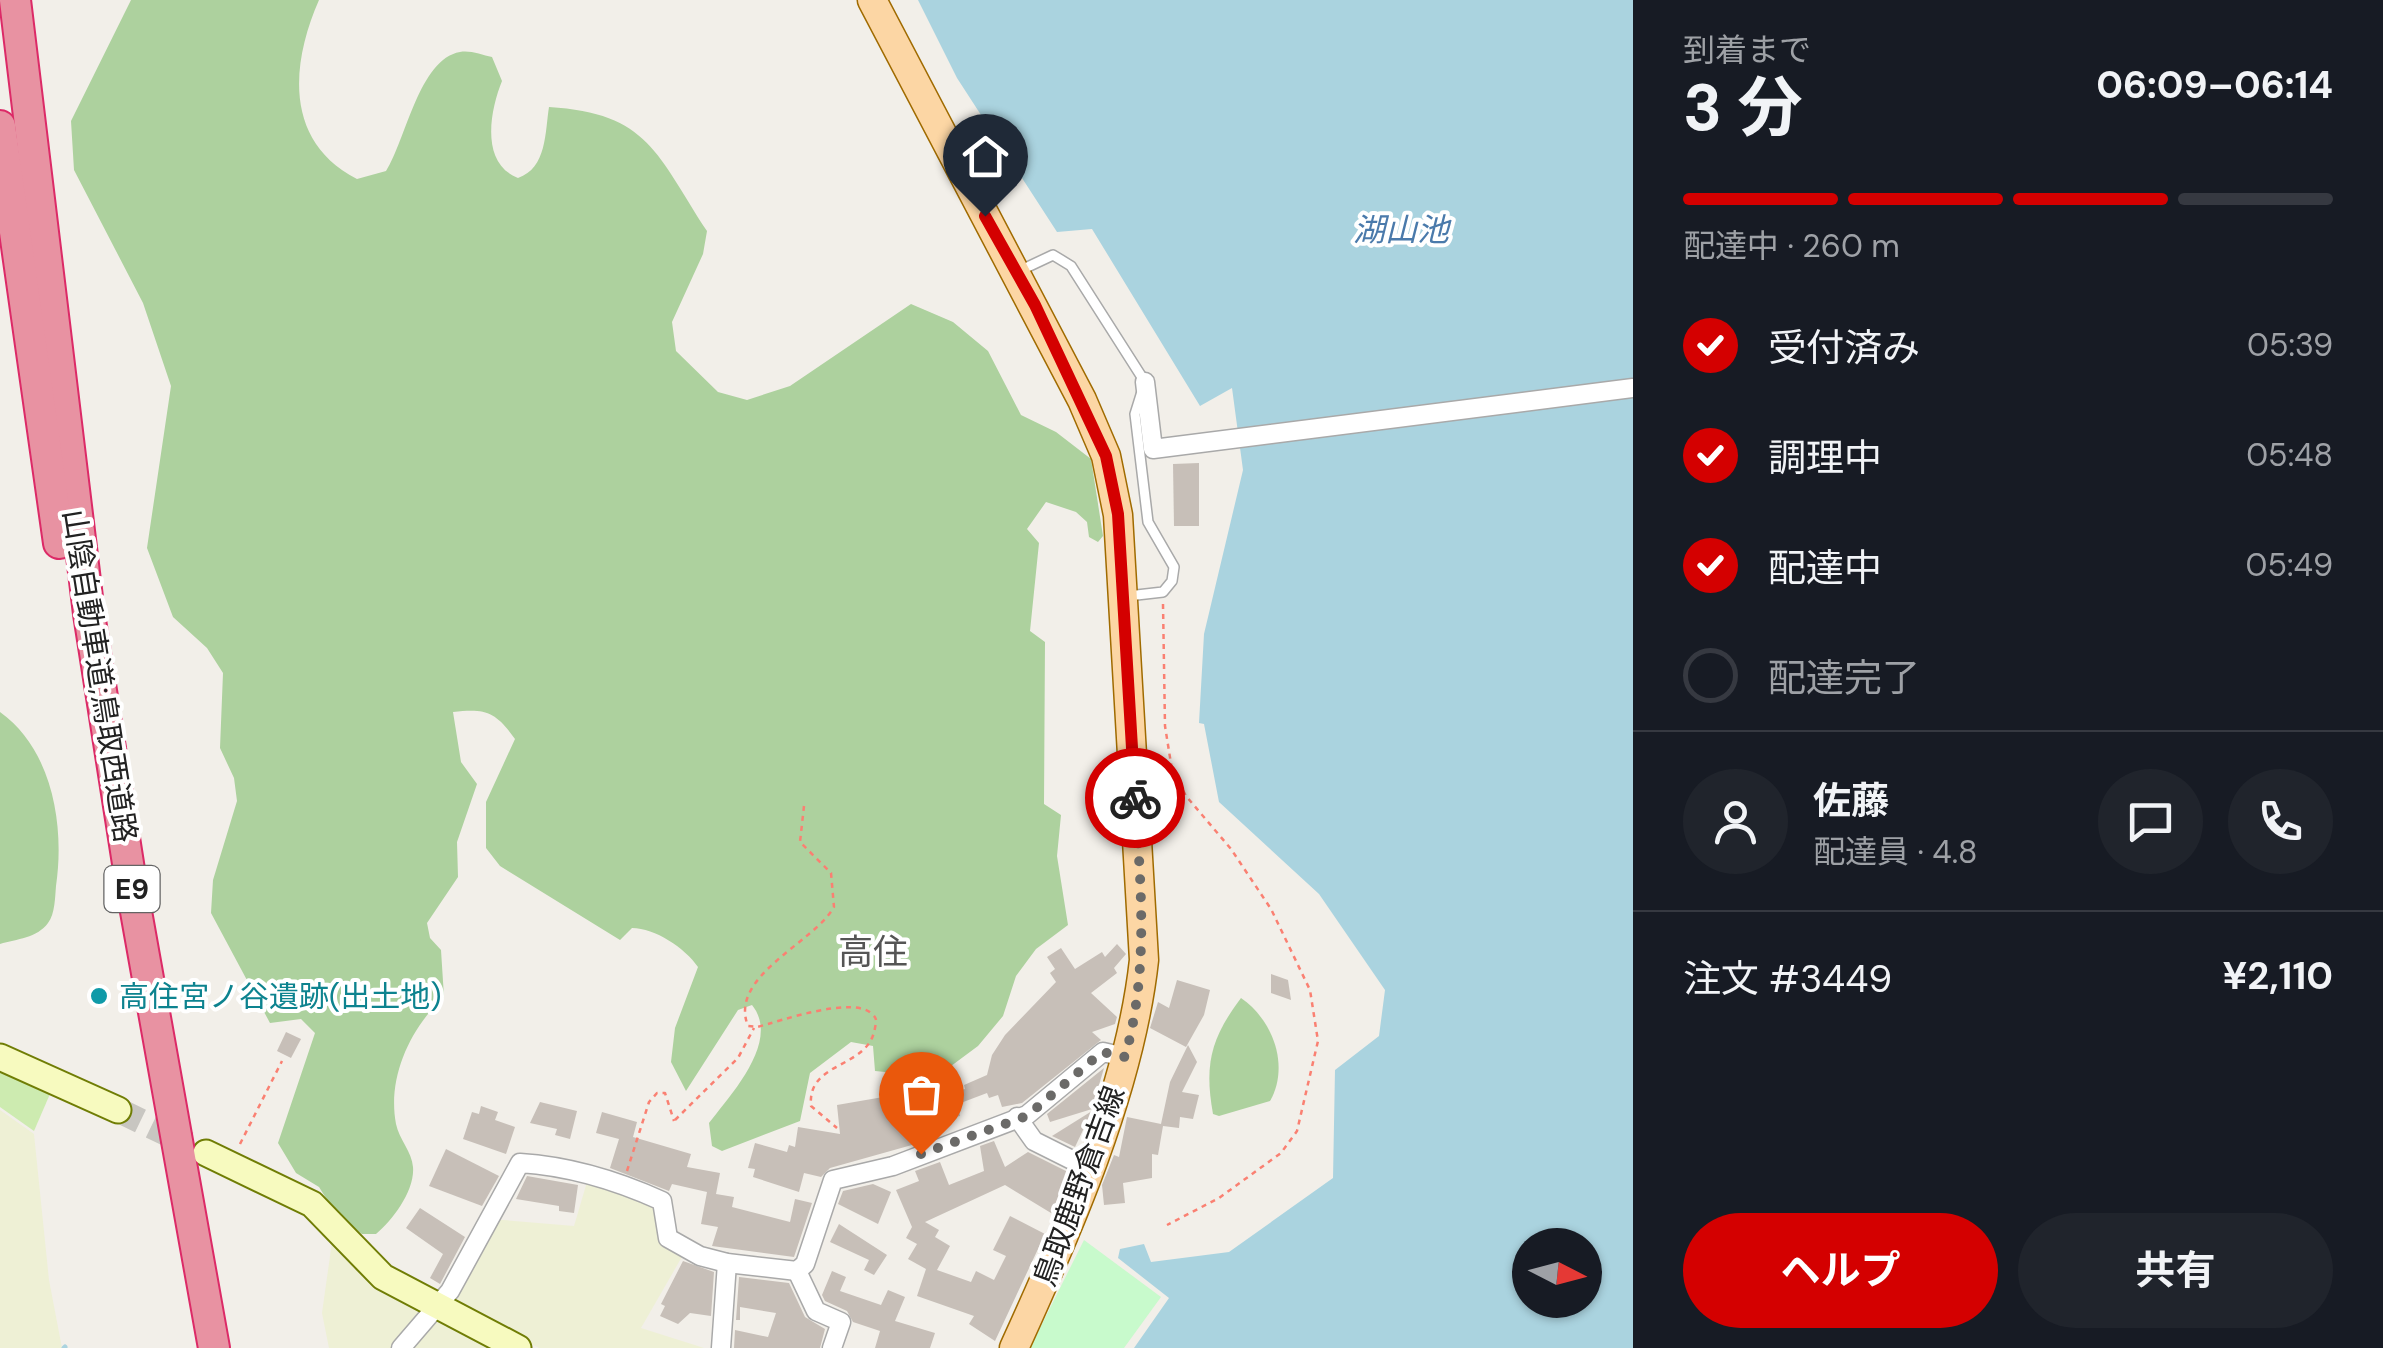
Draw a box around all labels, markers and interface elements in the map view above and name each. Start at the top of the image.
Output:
text: 到着まで [1683,29,1811,71]
text: 06:09–06:14 [2096,60,2333,110]
text: 3 分 [1683,66,1802,150]
pin [943,114,1028,217]
icon: home [958,129,1013,184]
water label: 湖山池 [1353,209,1452,251]
text: 配達中 · 260 m [1683,225,1900,267]
icon: check [1683,318,1738,373]
text: 受付済み [1768,323,1920,373]
text: 05:39 [2247,324,2333,366]
icon: check [1683,428,1738,483]
text: 調理中 [1768,433,1882,483]
text: 05:48 [2246,434,2333,476]
street label: 山陰自動車道;鳥取西道路 [54,507,146,845]
icon: check [1683,538,1738,593]
text: 配達中 [1768,543,1882,593]
text: 05:49 [2246,544,2333,586]
text: 配達完了 [1768,653,1920,703]
courier [1085,748,1185,848]
button: person [1683,769,1788,874]
button: chat [2098,769,2203,874]
button: phone [2228,769,2333,874]
icon: bike [1108,771,1163,826]
text: 佐藤 [1813,776,1889,826]
text: 配達員 · 4.8 [1813,831,1978,873]
road number: E9 [104,866,160,912]
district label: 高住 [838,929,908,975]
text: ¥2,110 [2223,951,2333,1001]
text: 注文 #3449 [1683,954,1892,1004]
place label: 高住宮ノ谷遺跡(出土地) [119,977,441,1016]
marker: 高住宮ノ谷遺跡(出土地) [88,985,110,1007]
pin [879,1052,964,1155]
icon: bag [894,1067,949,1122]
street label: 鳥取鹿野倉吉線 [1025,1081,1133,1291]
button: ヘルプ [1683,1213,1998,1328]
button: 共有 [2018,1213,2333,1328]
north arrow [1512,1228,1602,1318]
map controls [1512,1228,1602,1318]

